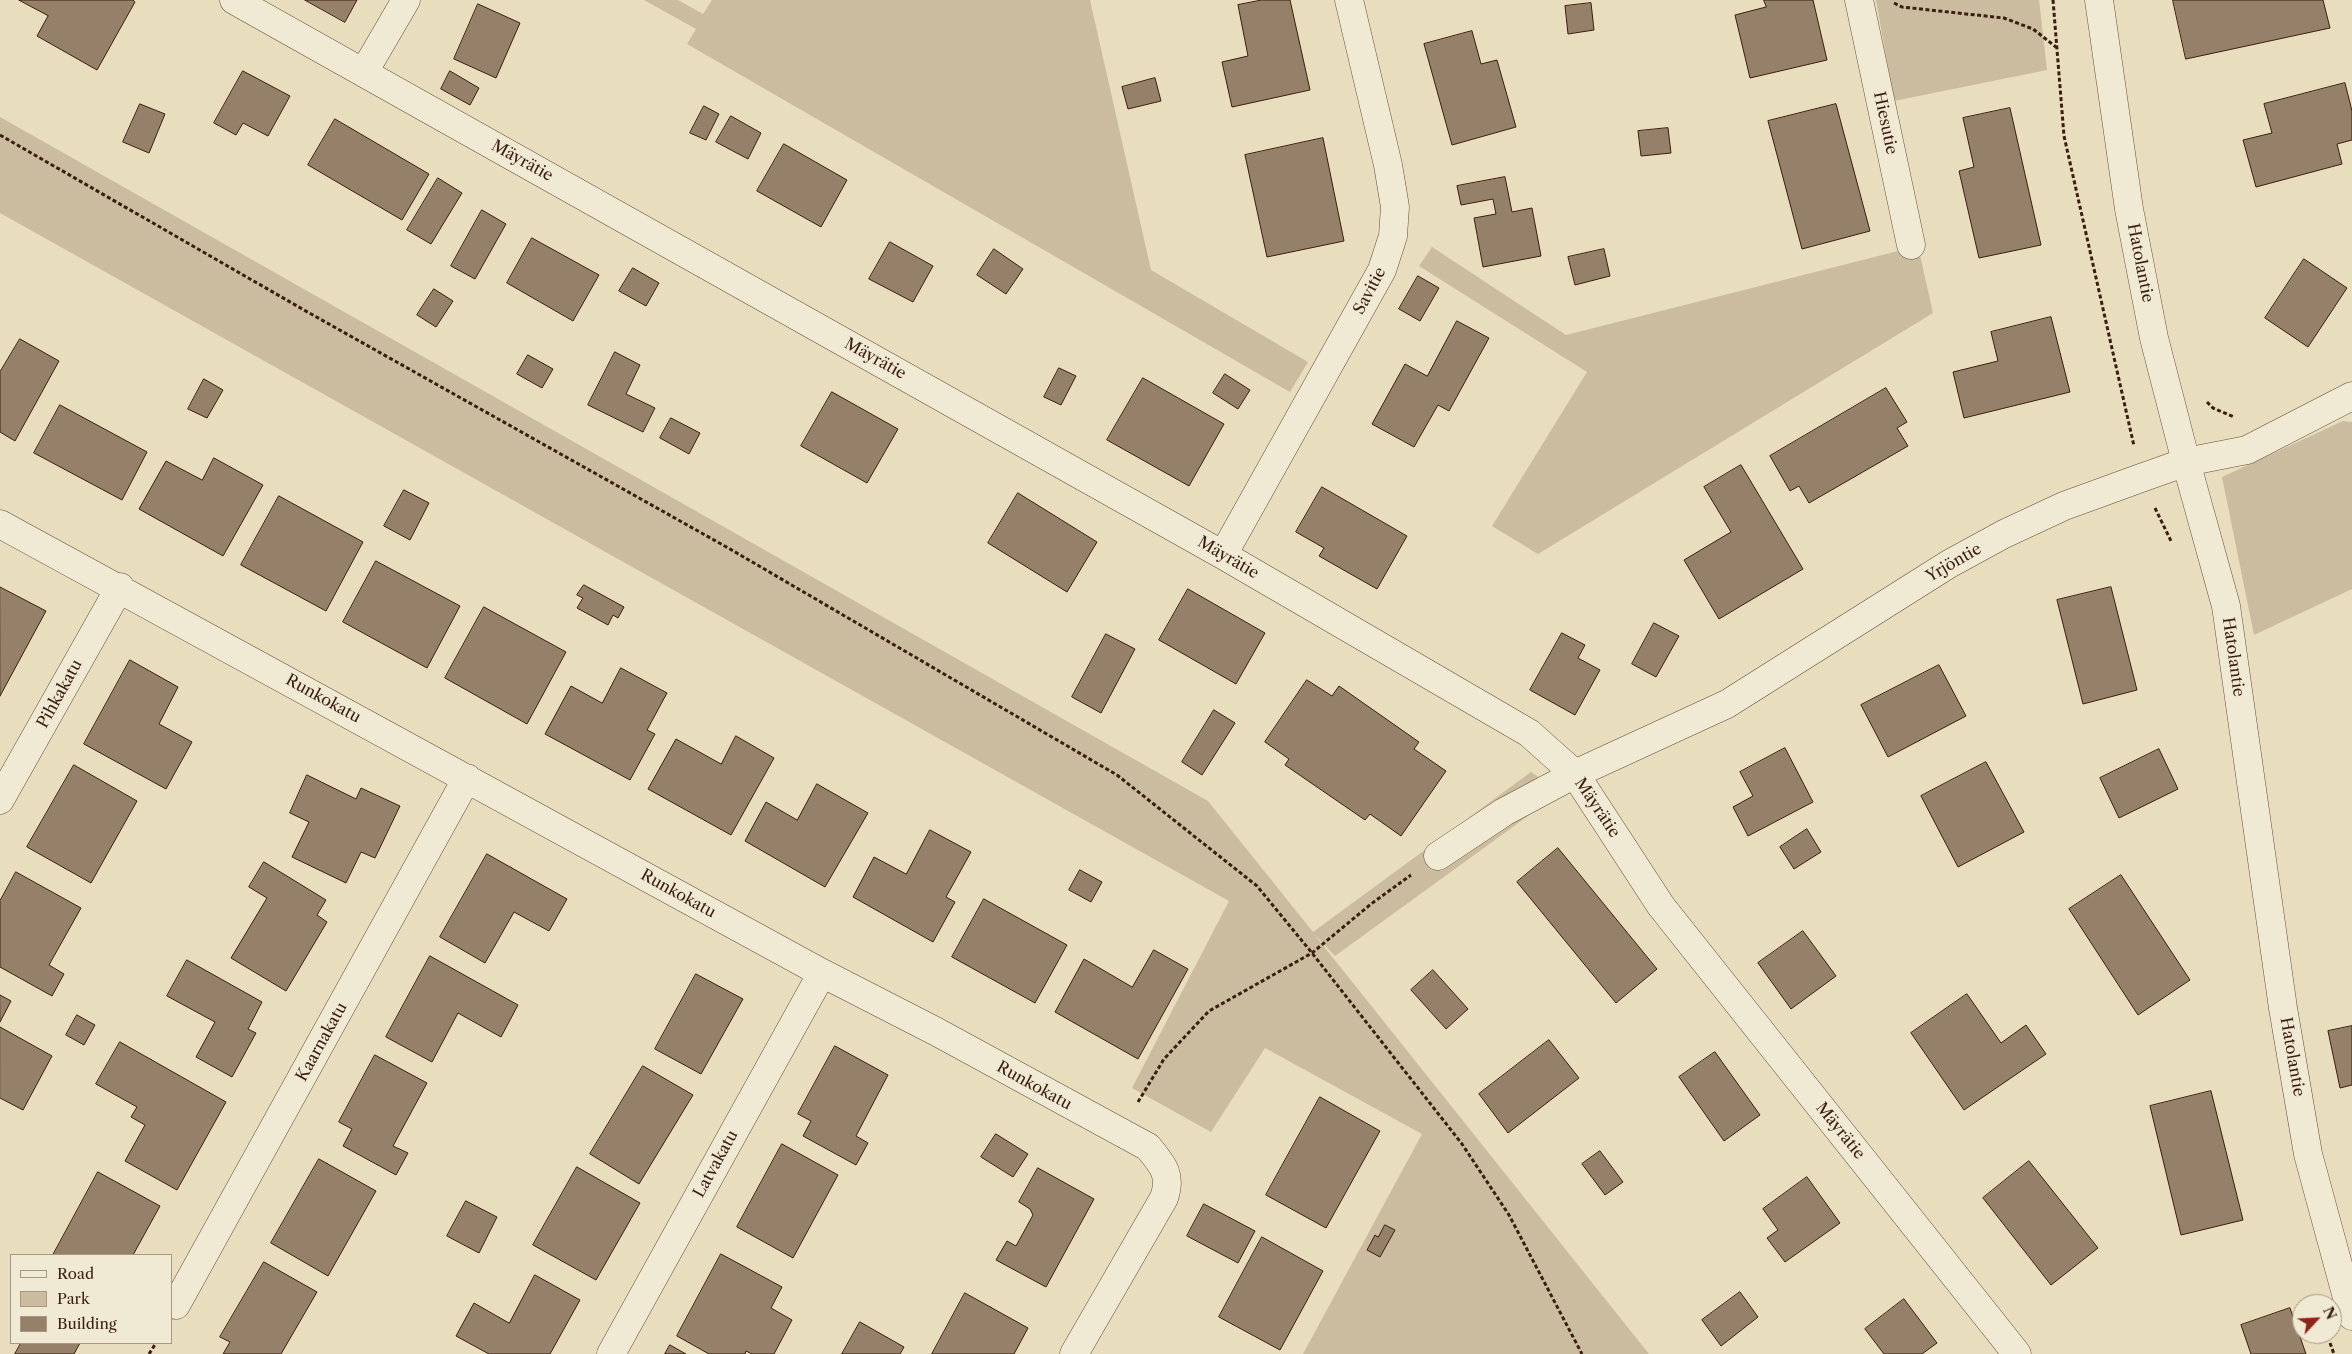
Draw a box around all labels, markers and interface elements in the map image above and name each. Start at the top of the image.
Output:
street label: Hiesutie [1869,90,1901,156]
street label: Mäyrätie [488,136,556,186]
street label: Hatolantie [2123,222,2157,304]
street label: Savitie [1350,264,1390,318]
street label: Mäyrätie [841,334,909,384]
street label: Mäyrätie [1194,533,1262,583]
street label: Yrjöntie [1923,540,1985,586]
street label: Hatolantie [2218,616,2248,698]
street label: Pihkakatu [33,656,87,732]
street label: Runkokatu [282,671,364,727]
street label: Mäyrätie [1570,775,1624,841]
street label: Runkokatu [637,866,719,922]
street label: Kaarnakatu [292,999,352,1085]
street label: Hatolantie [2276,1016,2308,1098]
street label: Runkokatu [993,1058,1075,1114]
street label: Mäyrätie [1811,1099,1869,1163]
street label: Latvakatu [690,1127,742,1201]
legend [10,1254,172,1344]
text: Road [57,1264,94,1283]
text: Park [57,1289,90,1308]
north arrow [2292,1294,2342,1344]
text: N [2319,1304,2340,1322]
text: Building [57,1314,117,1333]

